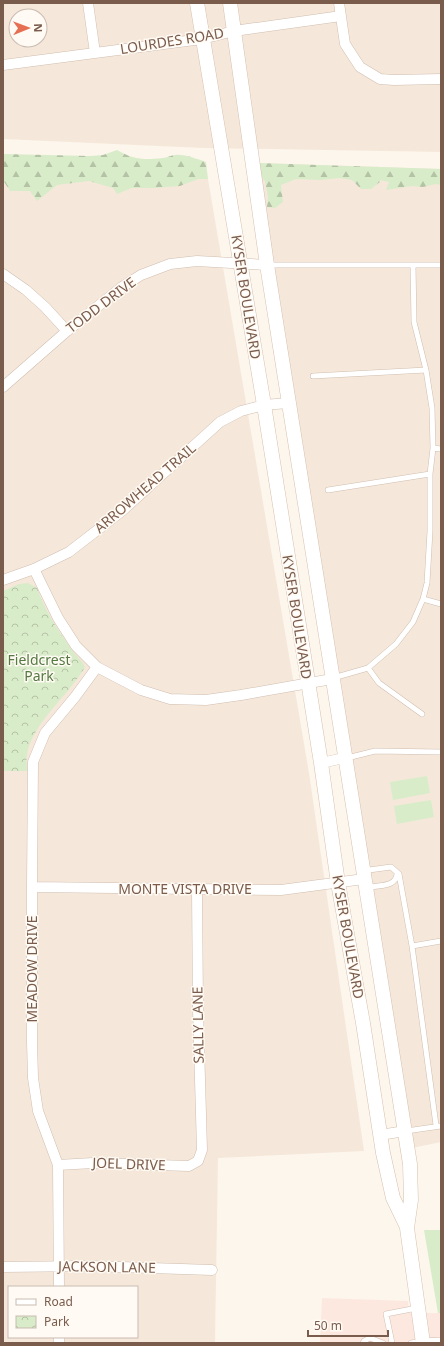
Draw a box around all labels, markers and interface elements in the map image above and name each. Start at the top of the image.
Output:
north arrow [8,8,48,48]
text: N [31,23,46,32]
street label: LOURDES ROAD [119,23,225,58]
street label: KYSER BOULEVARD [227,233,266,360]
street label: TODD DRIVE [62,272,139,337]
street label: ARROWHEAD TRAIL [90,438,199,537]
street label: KYSER BOULEVARD [278,553,317,680]
park label: Fieldcrest Park [8,650,70,685]
street label: KYSER BOULEVARD [328,873,369,1000]
street label: MONTE VISTA DRIVE [118,879,252,898]
street label: MEADOW DRIVE [22,916,41,1022]
street label: SALLY LANE [187,986,208,1064]
street label: JOEL DRIVE [90,1153,166,1174]
street label: JACKSON LANE [56,1256,156,1277]
legend [8,1286,138,1338]
text: Road [44,1293,73,1310]
scale bar [308,1312,388,1338]
text: Park [44,1313,70,1330]
text: 50 m [314,1317,342,1334]

